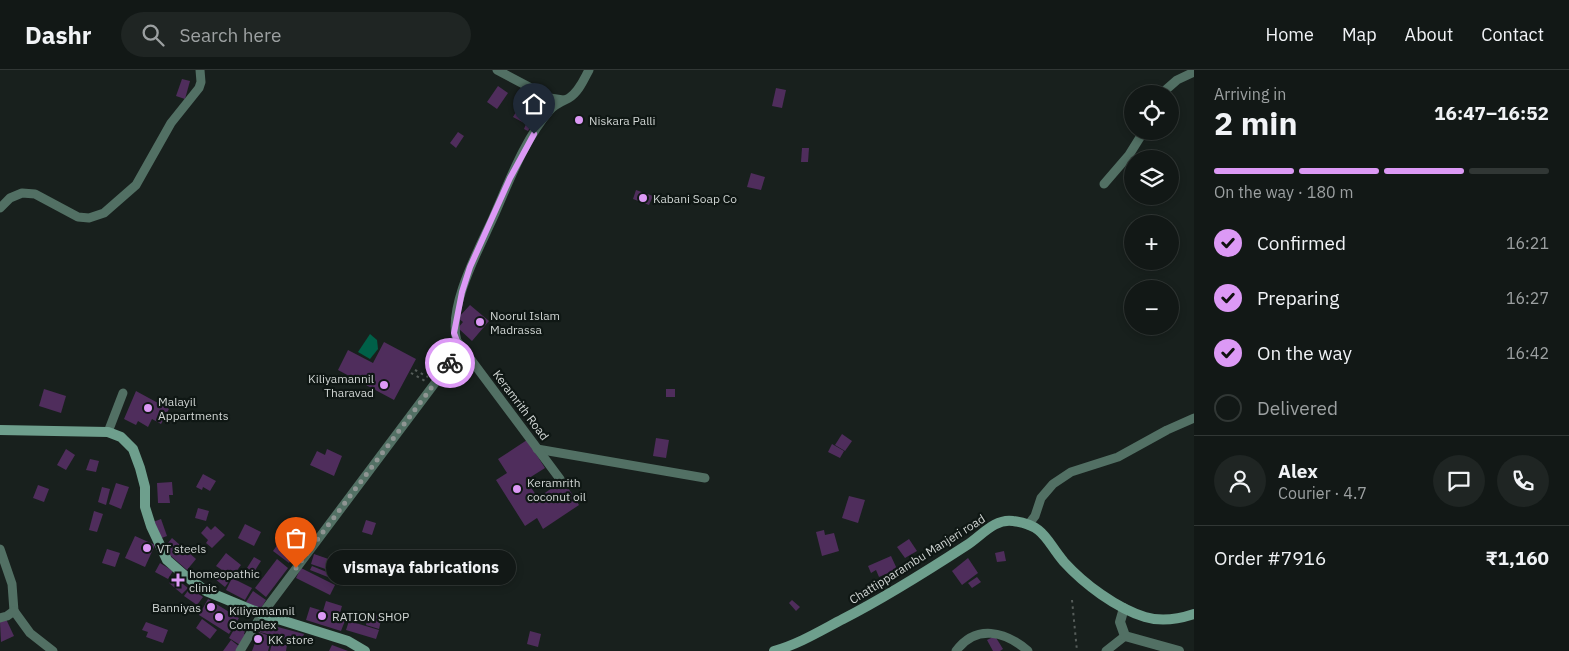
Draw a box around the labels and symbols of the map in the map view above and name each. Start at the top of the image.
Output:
pin [513,83,555,134]
place label: Niskara Palli [589,113,656,128]
marker: Niskara Palli [573,114,585,126]
place label: Kabani Soap Co [653,191,737,206]
marker: Kabani Soap Co [637,192,649,204]
place label: Noorul Islam Madrassa [490,308,560,337]
marker: Noorul Islam Madrassa [474,316,486,328]
courier [425,338,475,388]
street label: Keramrith Road [490,367,552,443]
place label: Kiliyamannil Tharavad [308,371,374,400]
marker: Kiliyamannil Tharavad [378,379,390,391]
place label: Malayil Appartments [158,394,229,423]
marker: Malayil Appartments [142,402,154,414]
place label: Keramrith coconut oil [527,475,586,504]
marker: Keramrith coconut oil [511,483,523,495]
street label: Chattipparambu Manjeri road [846,511,988,607]
pin [275,517,317,568]
place label: VT steels [157,541,206,556]
marker: VT steels [141,542,153,554]
callout: vismaya fabrications [326,550,516,586]
place label: homeopathic clinic [189,566,260,595]
marker: homeopathic clinic [171,573,185,587]
place label: Banniyas [152,600,201,615]
marker: Banniyas [205,601,217,613]
place label: Kiliyamannil Complex [229,603,295,632]
place label: RATION SHOP [332,609,409,624]
marker: RATION SHOP [316,610,328,622]
marker: Kiliyamannil Complex [213,611,225,623]
place label: KK store [268,632,314,647]
marker: KK store [252,633,264,645]

